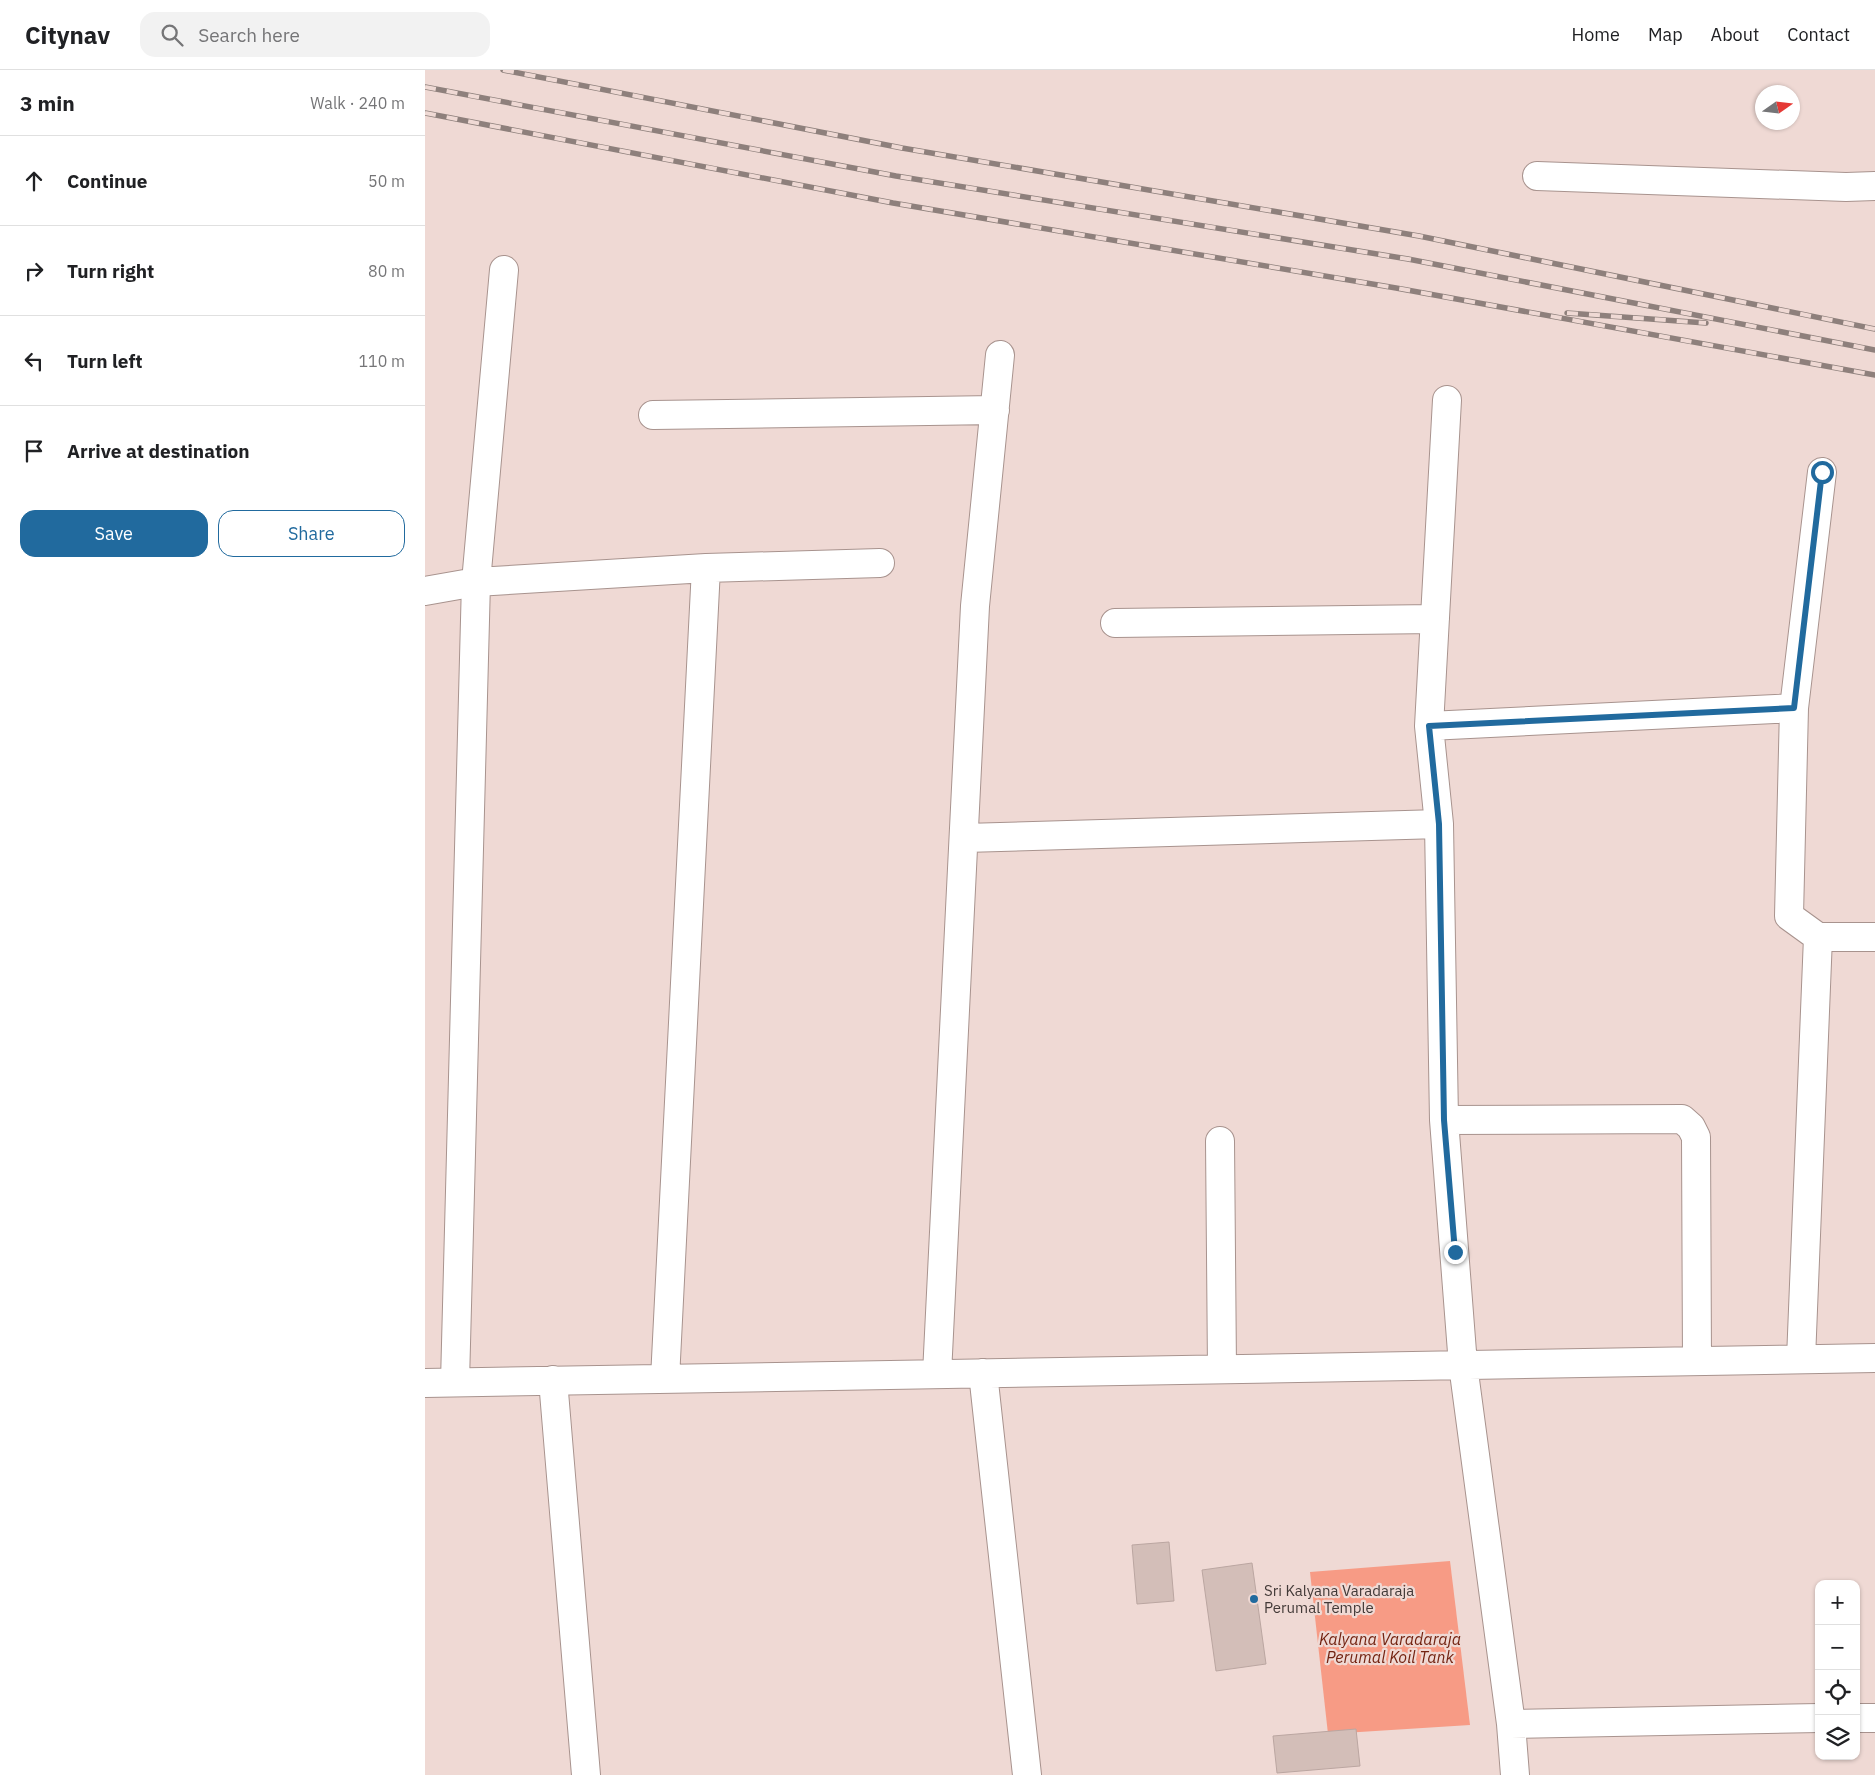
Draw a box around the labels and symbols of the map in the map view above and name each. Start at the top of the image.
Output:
north arrow [1755,85,1800,130]
route start [1811,461,1834,484]
route end [1444,1241,1467,1264]
place label: Sri Kalyana Varadaraja Perumal Temple [1264,1581,1414,1617]
marker: Sri Kalyana Varadaraja Perumal Temple [1248,1593,1260,1605]
water label: Kalyana Varadaraja Perumal Koil Tank [1319,1629,1461,1667]

